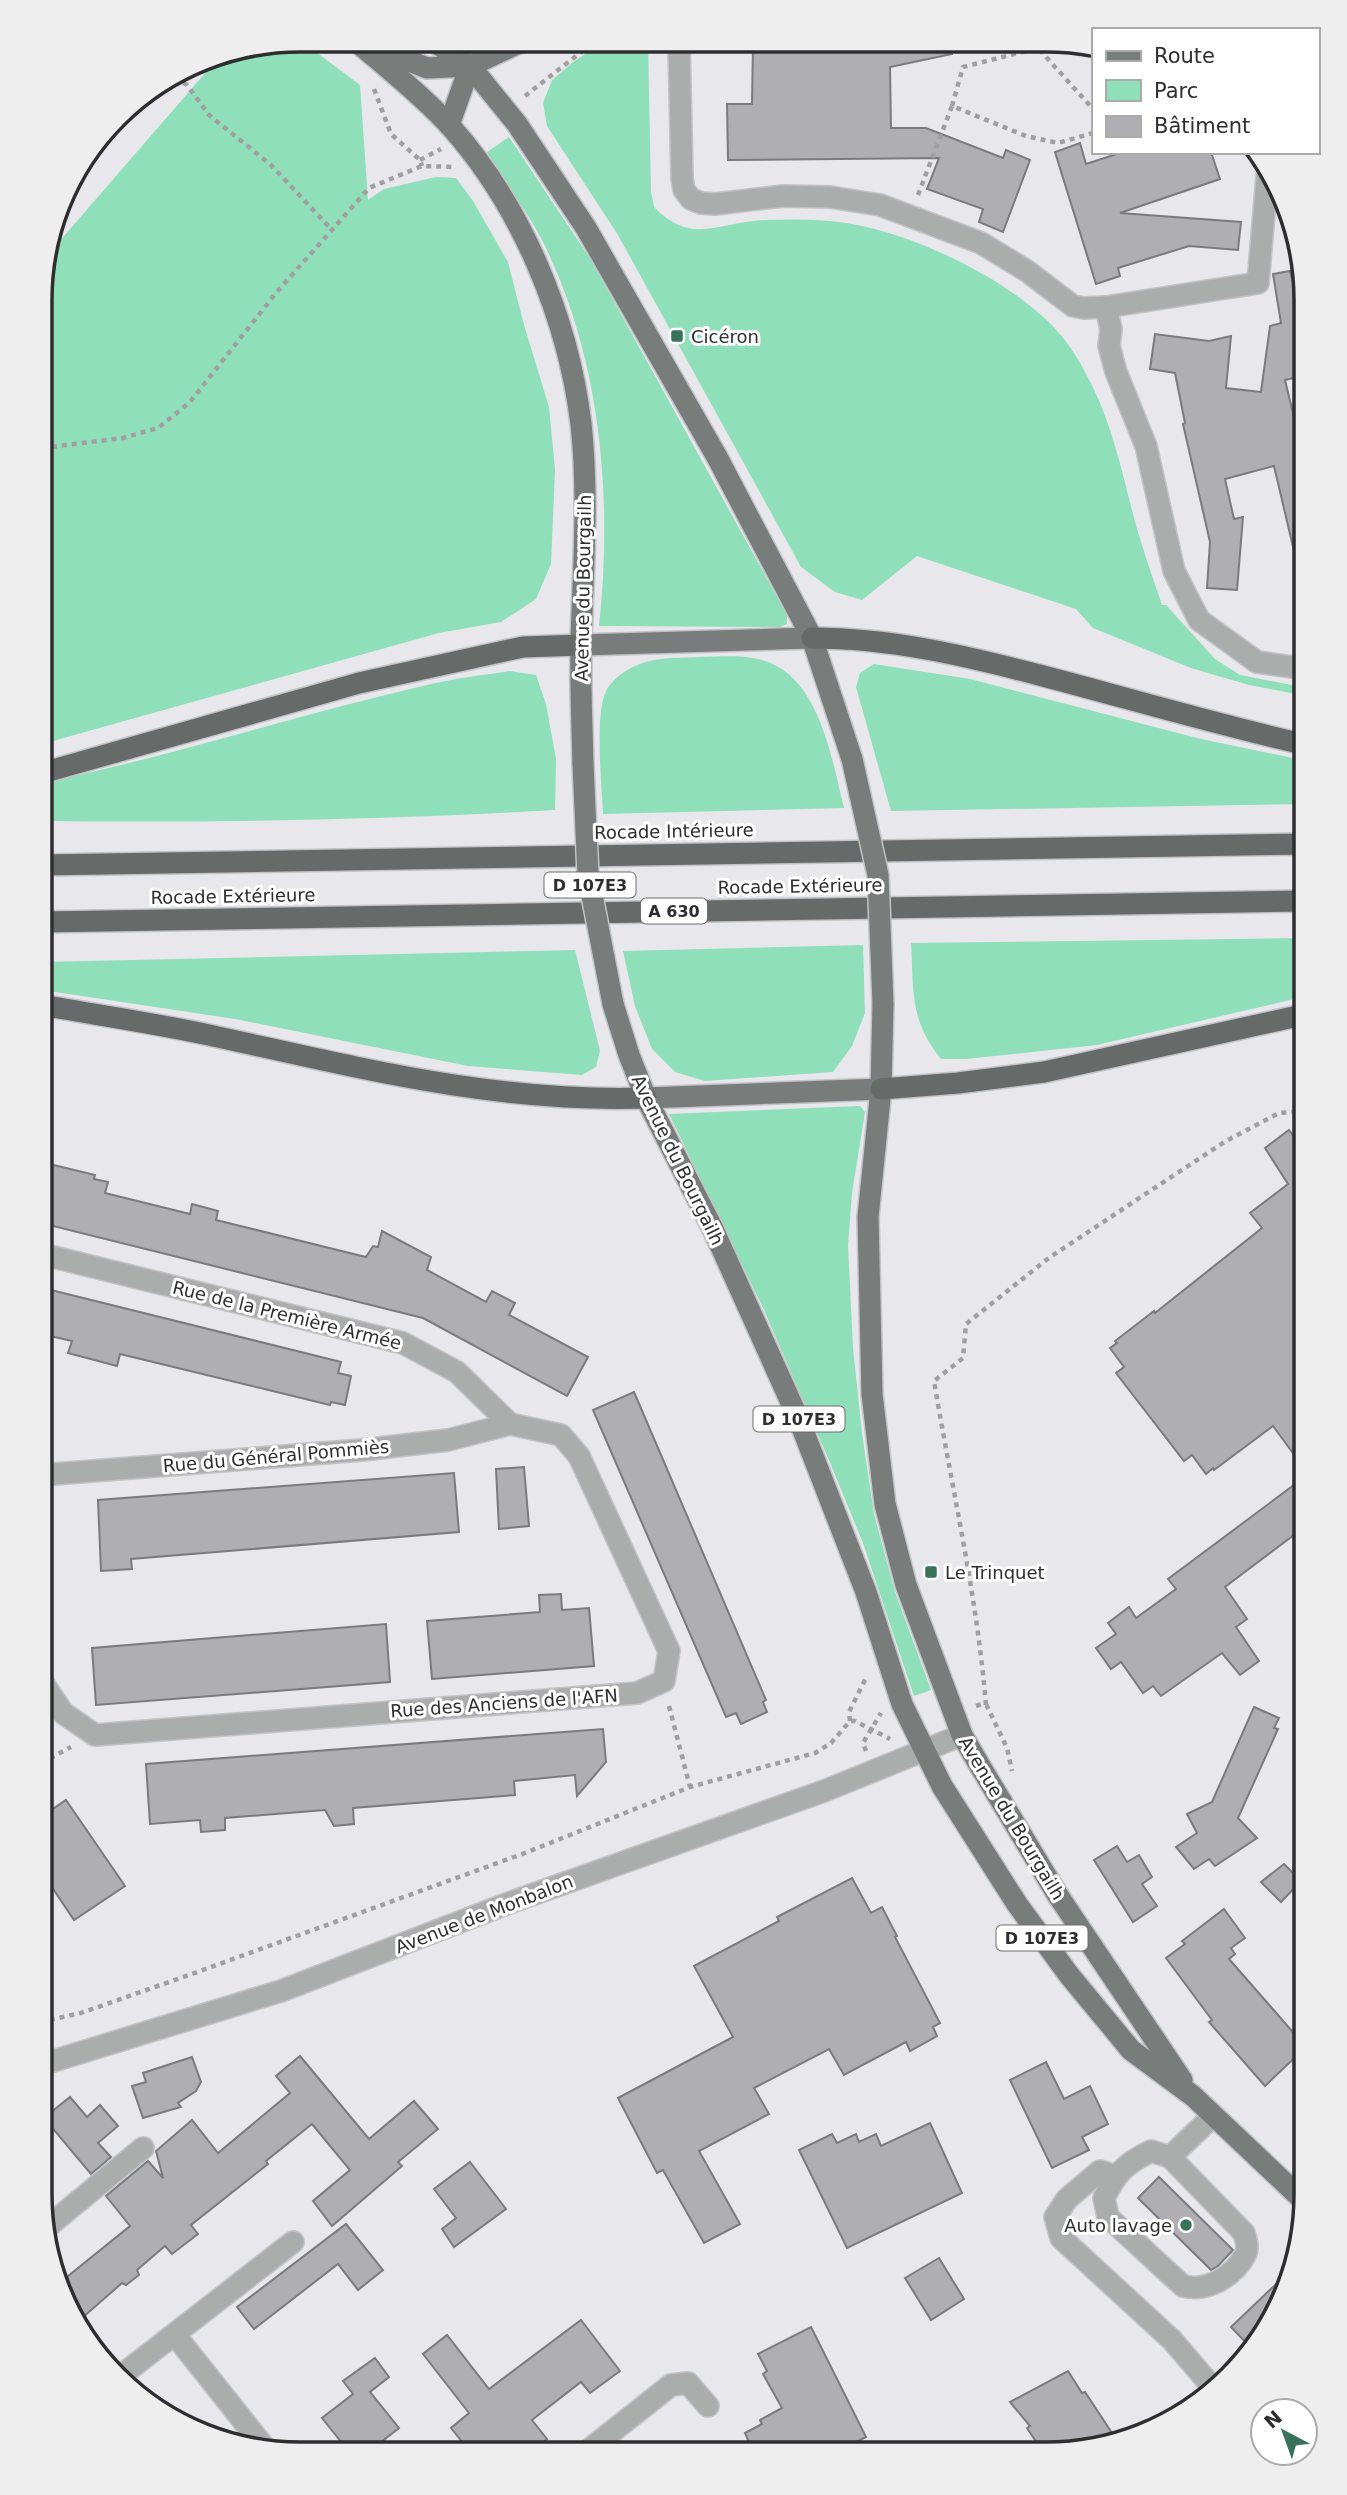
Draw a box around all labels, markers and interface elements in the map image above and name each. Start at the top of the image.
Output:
legend [1092,28,1319,154]
text: Route [1154,44,1215,68]
text: Parc [1154,79,1198,103]
text: Bâtiment [1154,114,1250,138]
place label: Cicéron [691,326,759,347]
marker: Cicéron [669,328,685,344]
street label: Avenue du Bourgailh [571,494,595,682]
street label: Rocade Intérieure [594,819,754,843]
road number: D 107E3 [544,872,636,898]
street label: Rocade Extérieure [717,874,883,898]
street label: Rocade Extérieure [150,884,316,908]
road number: A 630 [641,898,707,923]
street label: Avenue du Bourgailh [628,1071,728,1249]
street label: Rue de la Première Armée [170,1276,404,1354]
road number: D 107E3 [754,1406,844,1432]
street label: Rue du Général Pommiès [162,1436,390,1476]
place label: Le Trinquet [945,1562,1045,1583]
marker: Le Trinquet [923,1564,939,1580]
street label: Rue des Anciens de l'AFN [390,1685,618,1721]
street label: Avenue du Bourgailh [955,1733,1069,1903]
street label: Avenue de Monbalon [392,1870,576,1958]
road number: D 107E3 [996,1926,1088,1950]
place label: Auto lavage [1064,2215,1172,2236]
marker: Auto lavage [1178,2217,1194,2233]
north arrow [1249,2397,1319,2467]
text: N [1260,2406,1286,2433]

